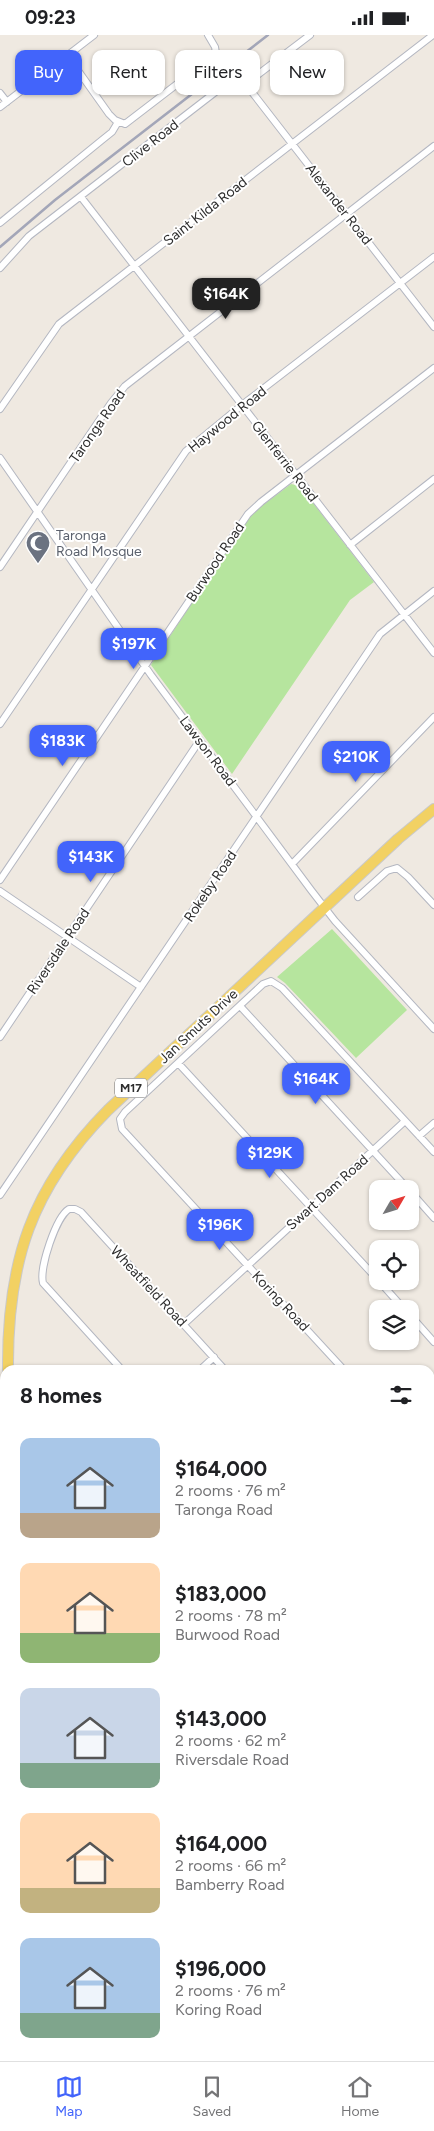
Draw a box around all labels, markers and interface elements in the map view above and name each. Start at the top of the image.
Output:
text: 09:23 [25,6,76,29]
chip: Buy [15,50,82,95]
chip: Rent [92,50,165,95]
chip: Filters [175,50,260,95]
chip: New [270,50,344,95]
street label: Clive Road [119,116,182,171]
street label: Alexander Road [302,160,375,248]
street label: Saint Kilda Road [160,173,251,249]
pin: $164K [191,277,261,320]
text: $164K [203,284,249,303]
street label: Haywood Road [185,383,270,456]
street label: Taronga Road [66,386,129,466]
street label: Glenferrie Road [248,417,321,505]
street label: Burwood Road [183,519,248,605]
place label: Taronga Road Mosque [56,527,142,560]
mosque icon: Taronga Road Mosque [25,530,51,564]
pin: $197K [99,627,169,670]
text: $197K [112,634,156,653]
street label: Lawson Road [176,713,239,790]
pin: $183K [28,725,98,767]
text: $183K [41,731,85,750]
pin: $210K [321,741,391,783]
text: $210K [333,747,379,766]
pin: $143K [56,841,126,883]
text: $143K [68,847,114,866]
street label: Rokeby Road [180,847,240,925]
street label: Riversdale Road [23,905,93,997]
street label: Jan Smuts Drive [155,985,242,1067]
pin: $164K [281,1063,351,1105]
text: $164K [293,1069,339,1088]
road number: M17 [115,1079,147,1097]
pin: $129K [235,1137,305,1179]
text: $129K [248,1143,292,1162]
street label: Swart Dam Road [283,1151,372,1234]
north arrow [369,1180,419,1230]
map controls [369,1180,419,1350]
pin: $196K [185,1209,255,1251]
text: $196K [198,1215,242,1234]
button: locate [369,1240,419,1290]
street label: Wheatfield Road [107,1242,190,1330]
street label: Koring Road [248,1268,313,1335]
button: layers [369,1300,419,1350]
icon: filters [387,1381,415,1409]
text: 8 homes [20,1383,102,1408]
text: $164,000 [175,1456,267,1481]
icon: home [60,1458,120,1518]
text: 2 rooms · 76 m² [175,1481,286,1500]
text: Taronga Road [175,1500,273,1519]
text: $183,000 [175,1581,266,1606]
icon: home [60,1583,120,1643]
text: 2 rooms · 78 m² [175,1606,287,1625]
text: Burwood Road [175,1625,280,1644]
text: $143,000 [175,1706,267,1731]
icon: home [60,1708,120,1768]
text: 2 rooms · 62 m² [175,1731,286,1750]
text: Riversdale Road [175,1750,289,1769]
text: $164,000 [175,1831,267,1856]
icon: home [60,1833,120,1893]
text: 2 rooms · 66 m² [175,1856,286,1875]
text: Bamberry Road [175,1875,285,1894]
text: $196,000 [175,1956,266,1981]
icon: home [60,1958,120,2018]
text: 2 rooms · 76 m² [175,1981,286,2000]
text: Koring Road [175,2000,262,2019]
tab: Map [55,2073,83,2120]
tab: Saved [193,2073,231,2120]
tab: Home [341,2073,379,2120]

